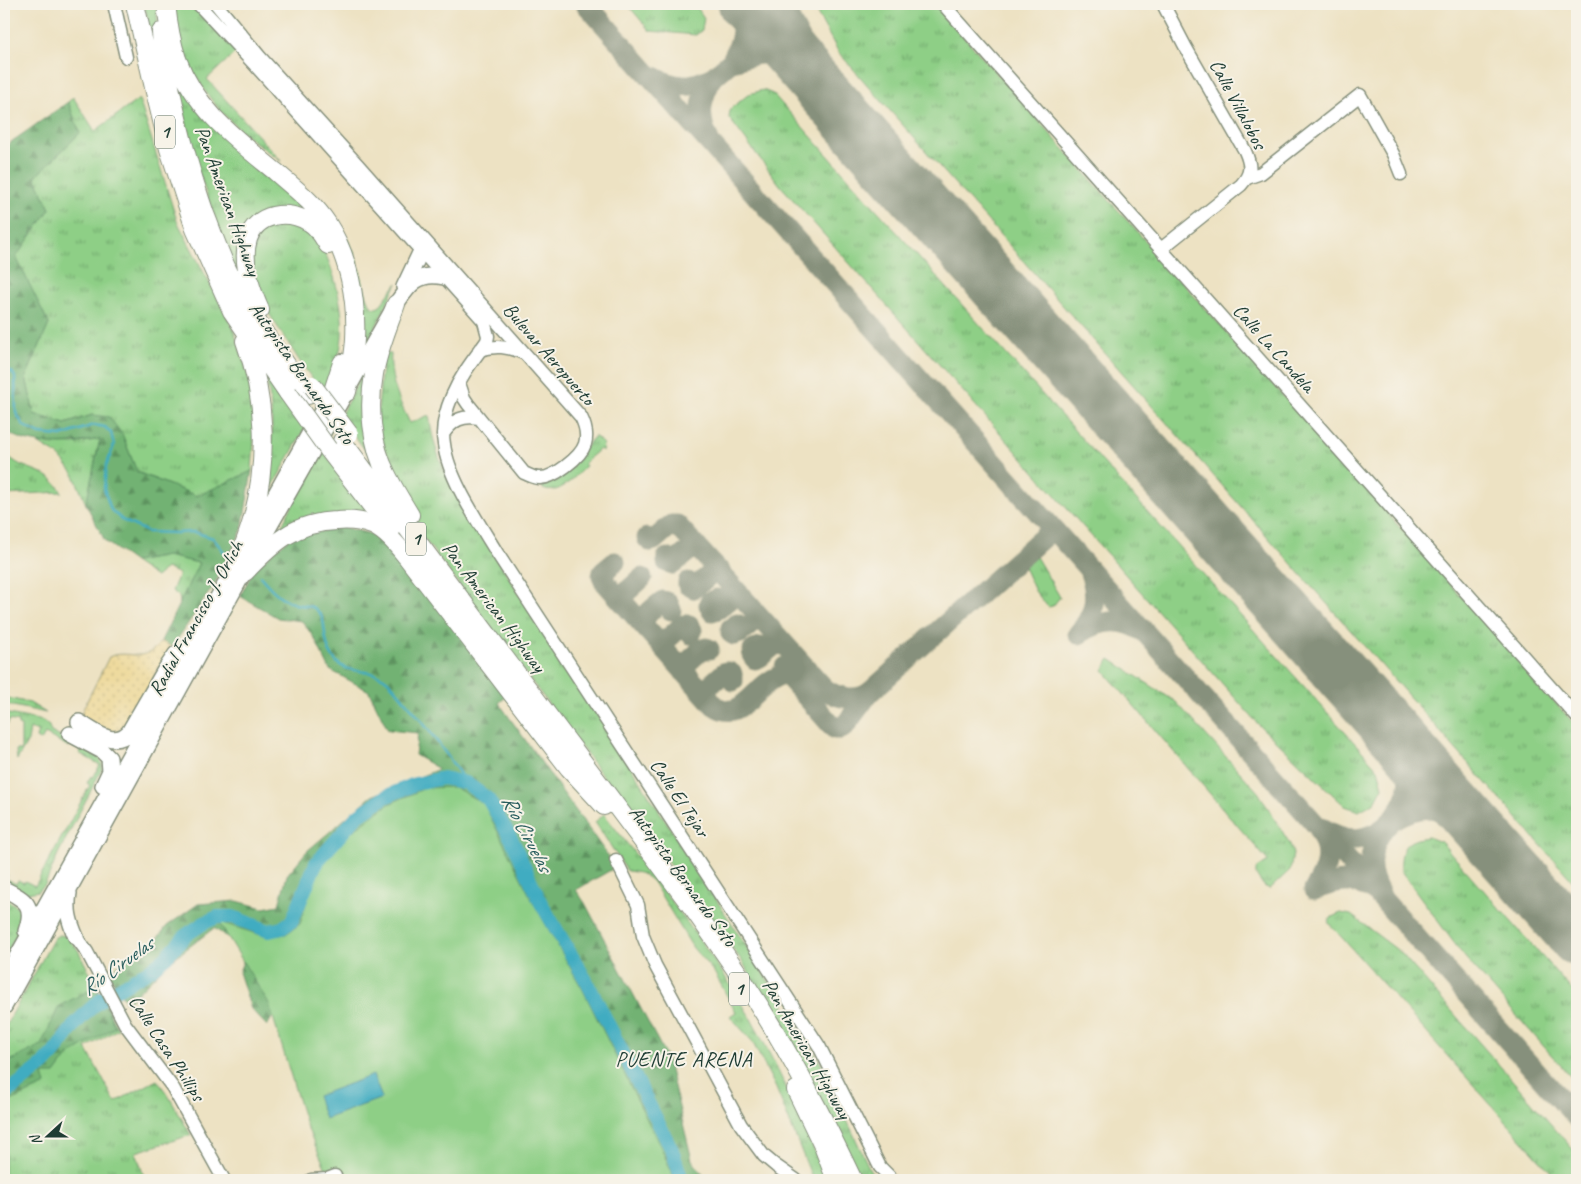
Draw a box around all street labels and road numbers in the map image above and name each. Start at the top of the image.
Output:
street label: Calle Villalobos [1204,55,1273,155]
road number: 1 [155,115,175,148]
street label: Pan American Highway [189,123,267,281]
street label: Autopista Bernardo Soto [244,297,361,450]
street label: Bulevar Aeropuerto [498,298,602,412]
street label: Calle La Candela [1228,298,1322,399]
road number: 1 [406,522,426,556]
street label: Radial Francisco J. Orlich [143,534,250,700]
street label: Pan American Highway [437,537,553,679]
street label: Calle El Tejar [645,754,716,844]
street label: Autopista Bernardo Soto [624,801,743,952]
road number: 1 [729,972,749,1006]
street label: Pan American Highway [757,975,858,1125]
street label: Calle Casa Phillips [123,990,212,1108]

